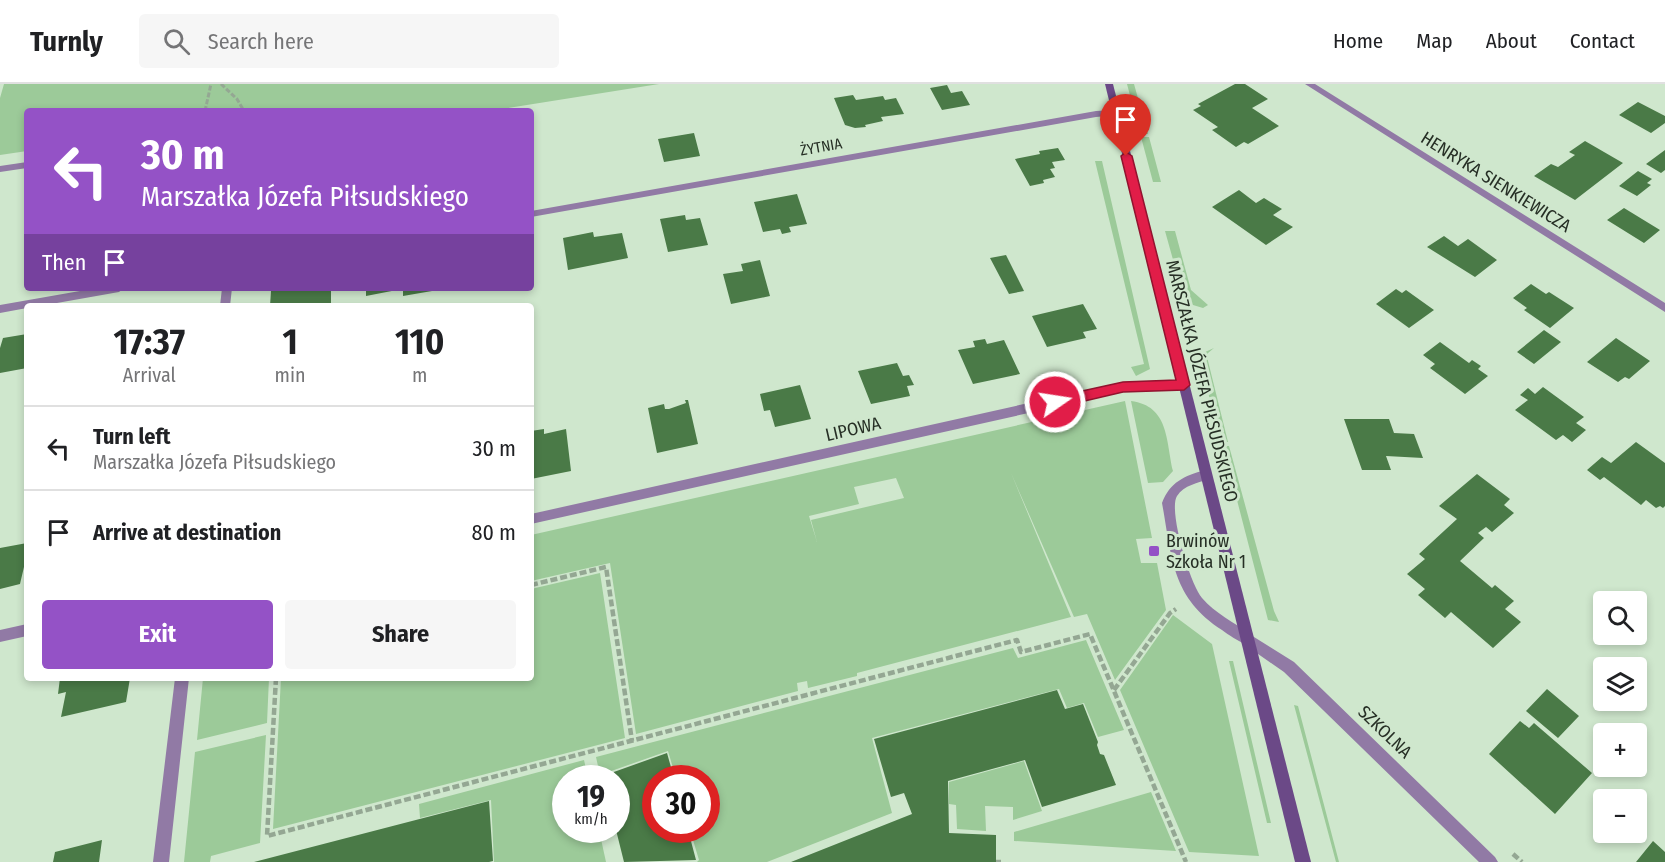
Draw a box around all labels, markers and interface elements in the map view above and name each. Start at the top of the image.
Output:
search box [139,14,559,68]
text: Turnly [30,25,103,58]
icon: search [160,25,193,58]
text: Search here [208,28,314,55]
text: Home [1333,28,1383,54]
text: Map [1416,28,1453,54]
text: About [1486,28,1537,54]
text: Contact [1570,28,1635,54]
pin [1100,94,1151,156]
icon: arrive [1109,103,1142,136]
street label: HENRYKA SIENKIEWICZA [1417,127,1575,237]
text: 30 m [141,130,225,180]
icon: left [42,132,120,210]
street label: ŻYTNIA [799,134,844,160]
text: Marszałka Józefa Piłsudskiego [141,181,469,213]
icon: arrive [98,246,131,279]
text: Then [42,249,86,276]
street label: MARSZAŁKA JÓZEFA PIŁSUDSKIEGO [1161,258,1243,504]
text: 17:37 [113,320,185,364]
text: 1 [282,320,298,364]
text: 110 [395,320,444,364]
text: Arrival [123,363,176,387]
text: min [275,363,306,387]
text: m [412,363,427,387]
position arrow [1023,370,1087,434]
street label: LIPOWA [823,412,883,446]
text: Turn left [93,423,171,450]
icon: left [42,432,75,465]
text: 30 m [473,435,516,462]
text: Marszałka Józefa Piłsudskiego [93,450,336,474]
icon: arrive [42,516,75,549]
text: Arrive at destination [93,519,281,546]
text: 80 m [471,519,516,546]
place label: Brwinów Szkoła Nr 1 [1166,530,1246,573]
marker: Brwinów Szkoła Nr 1 [1147,544,1161,558]
map controls [1593,591,1647,843]
button: search [1593,591,1647,645]
button: Exit [42,600,273,669]
button: Share [285,600,516,669]
button: layers [1593,657,1647,711]
street label: SZKOLNA [1354,701,1417,763]
button: + [1593,723,1647,777]
speed limit sign: 30 [642,765,720,843]
text: 19 [577,779,605,815]
button: − [1593,789,1647,843]
text: km/h [574,810,608,828]

